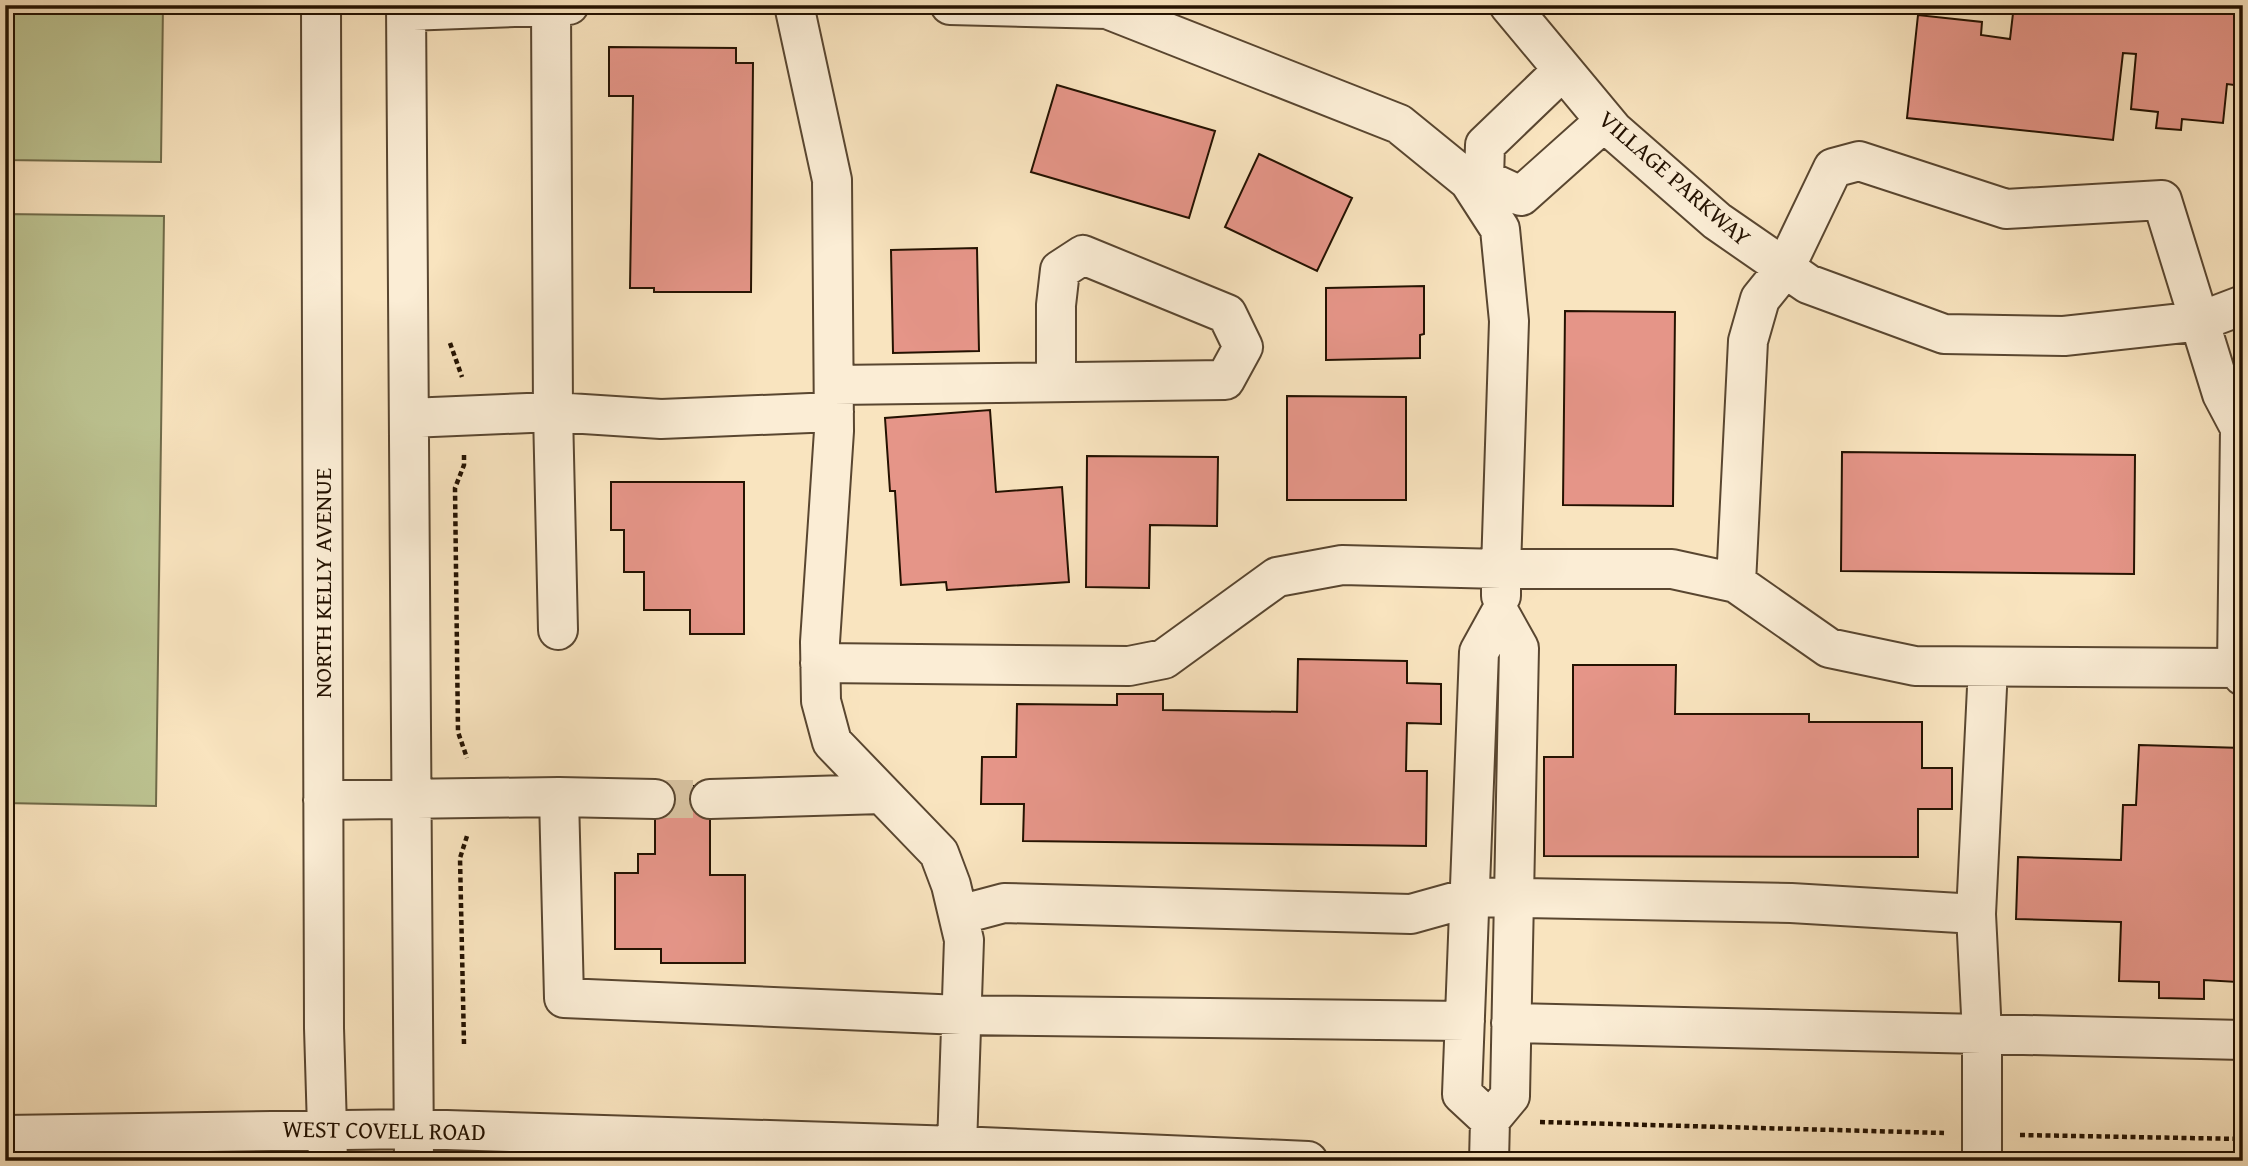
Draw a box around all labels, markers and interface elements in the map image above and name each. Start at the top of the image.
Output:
street label: VILLAGE PARKWAY [1591,102,1759,254]
street label: NORTH KELLY AVENUE [305,468,340,698]
street label: WEST COVELL ROAD [282,1111,486,1149]

